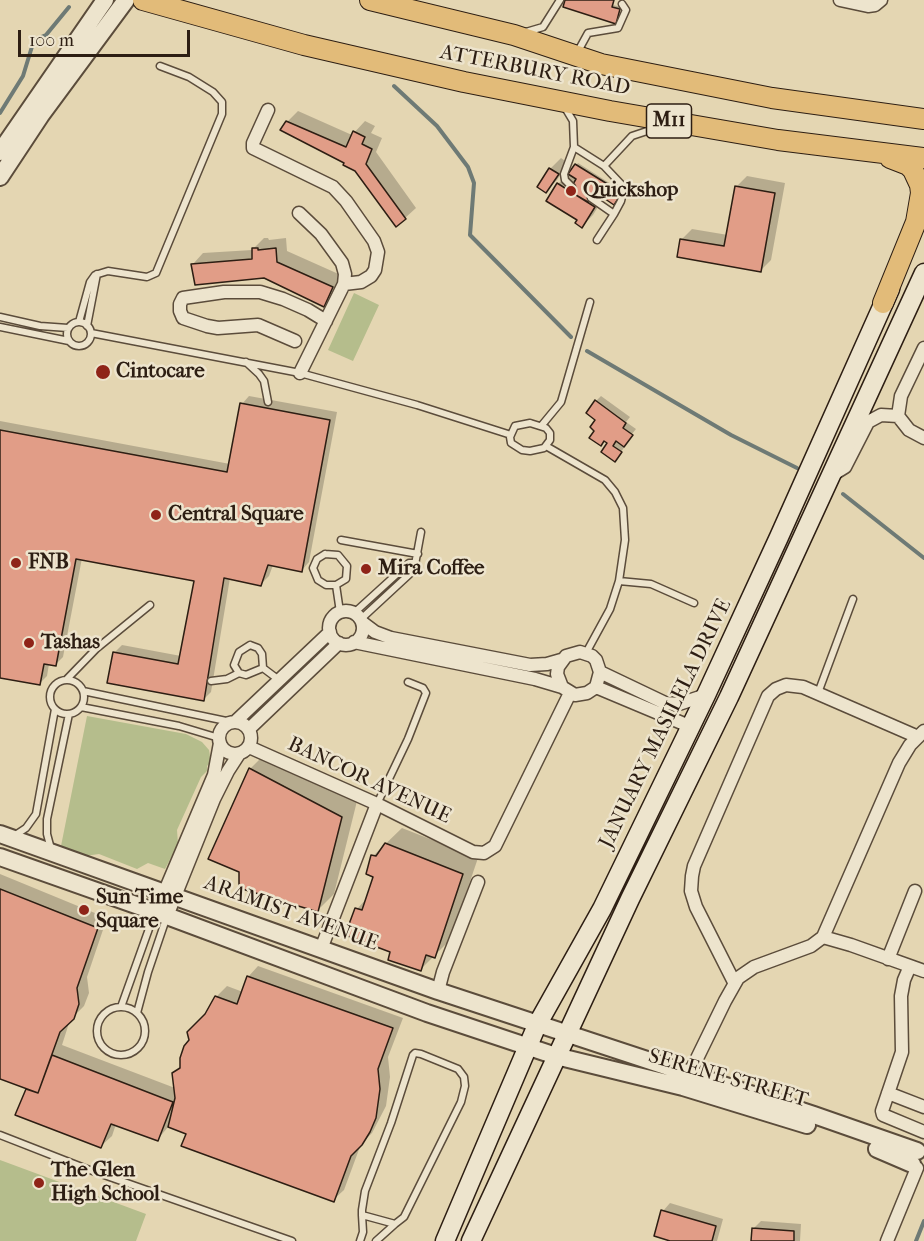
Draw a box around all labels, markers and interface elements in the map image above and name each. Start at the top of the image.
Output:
scale bar [21,18,194,56]
text: 100 m [29,30,74,51]
street label: ATTERBURY ROAD [438,40,632,102]
road number: M11 [646,104,692,138]
place label: Quickshop [583,178,678,204]
marker: Quickshop [564,184,578,198]
place label: Cintocare [116,359,205,385]
marker: Cintocare [94,363,112,381]
place label: Central Square [168,502,304,528]
marker: Central Square [149,508,163,522]
place label: FNB [28,550,69,576]
marker: FNB [9,556,23,570]
place label: Mira Coffee [378,556,485,582]
marker: Mira Coffee [359,562,373,576]
street label: JANUARY MASILELA DRIVE [595,595,737,853]
place label: Tashas [41,630,100,656]
marker: Tashas [22,636,36,650]
street label: BANCOR AVENUE [283,732,455,830]
street label: ARAMIST AVENUE [201,871,381,957]
place label: Sun Time Square [96,885,183,935]
marker: Sun Time Square [77,903,91,917]
street label: SERENE STREET [645,1044,811,1114]
place label: The Glen High School [51,1158,160,1208]
marker: The Glen High School [32,1176,46,1190]

